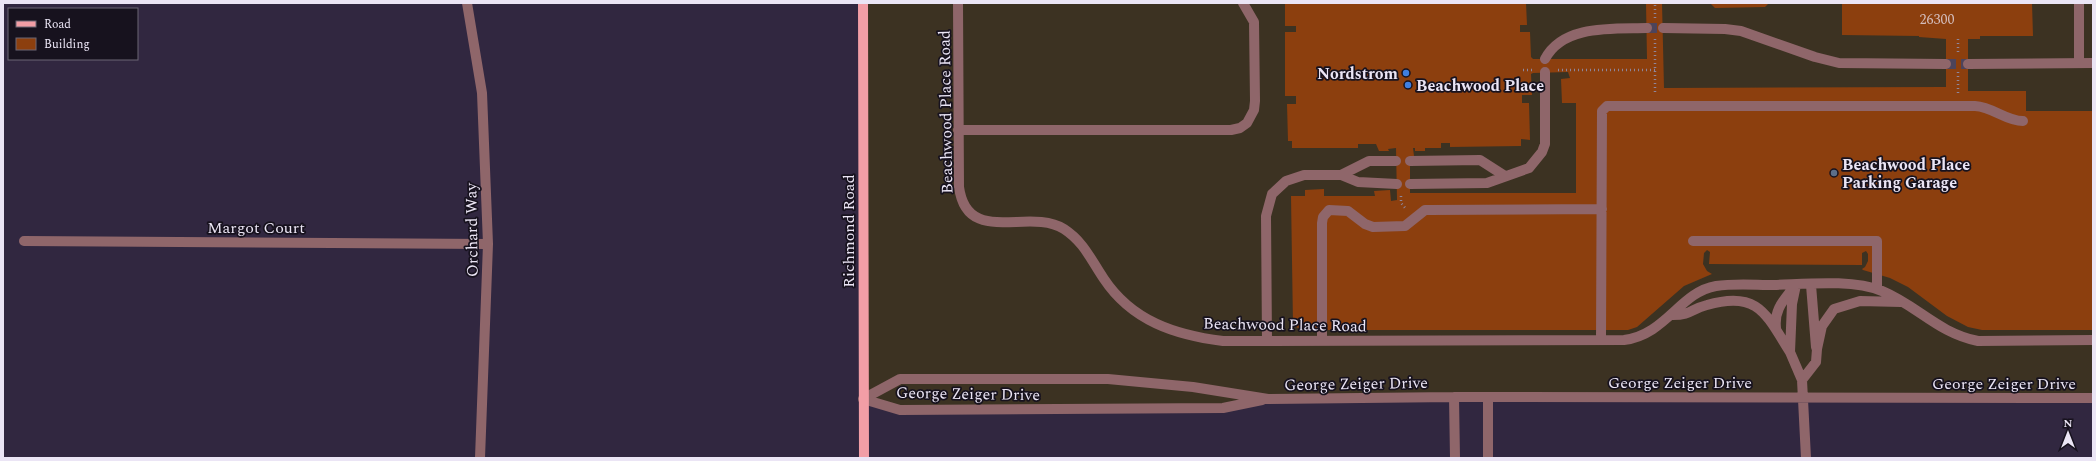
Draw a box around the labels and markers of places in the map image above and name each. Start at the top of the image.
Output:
place label: Nordstrom [1317,62,1399,86]
marker: Nordstrom [1401,68,1411,78]
place label: Beachwood Place [1416,74,1544,98]
marker: Beachwood Place [1403,80,1413,90]
place label: Beachwood Place Parking Garage [1842,153,1970,195]
marker: Beachwood Place Parking Garage [1829,168,1839,178]

